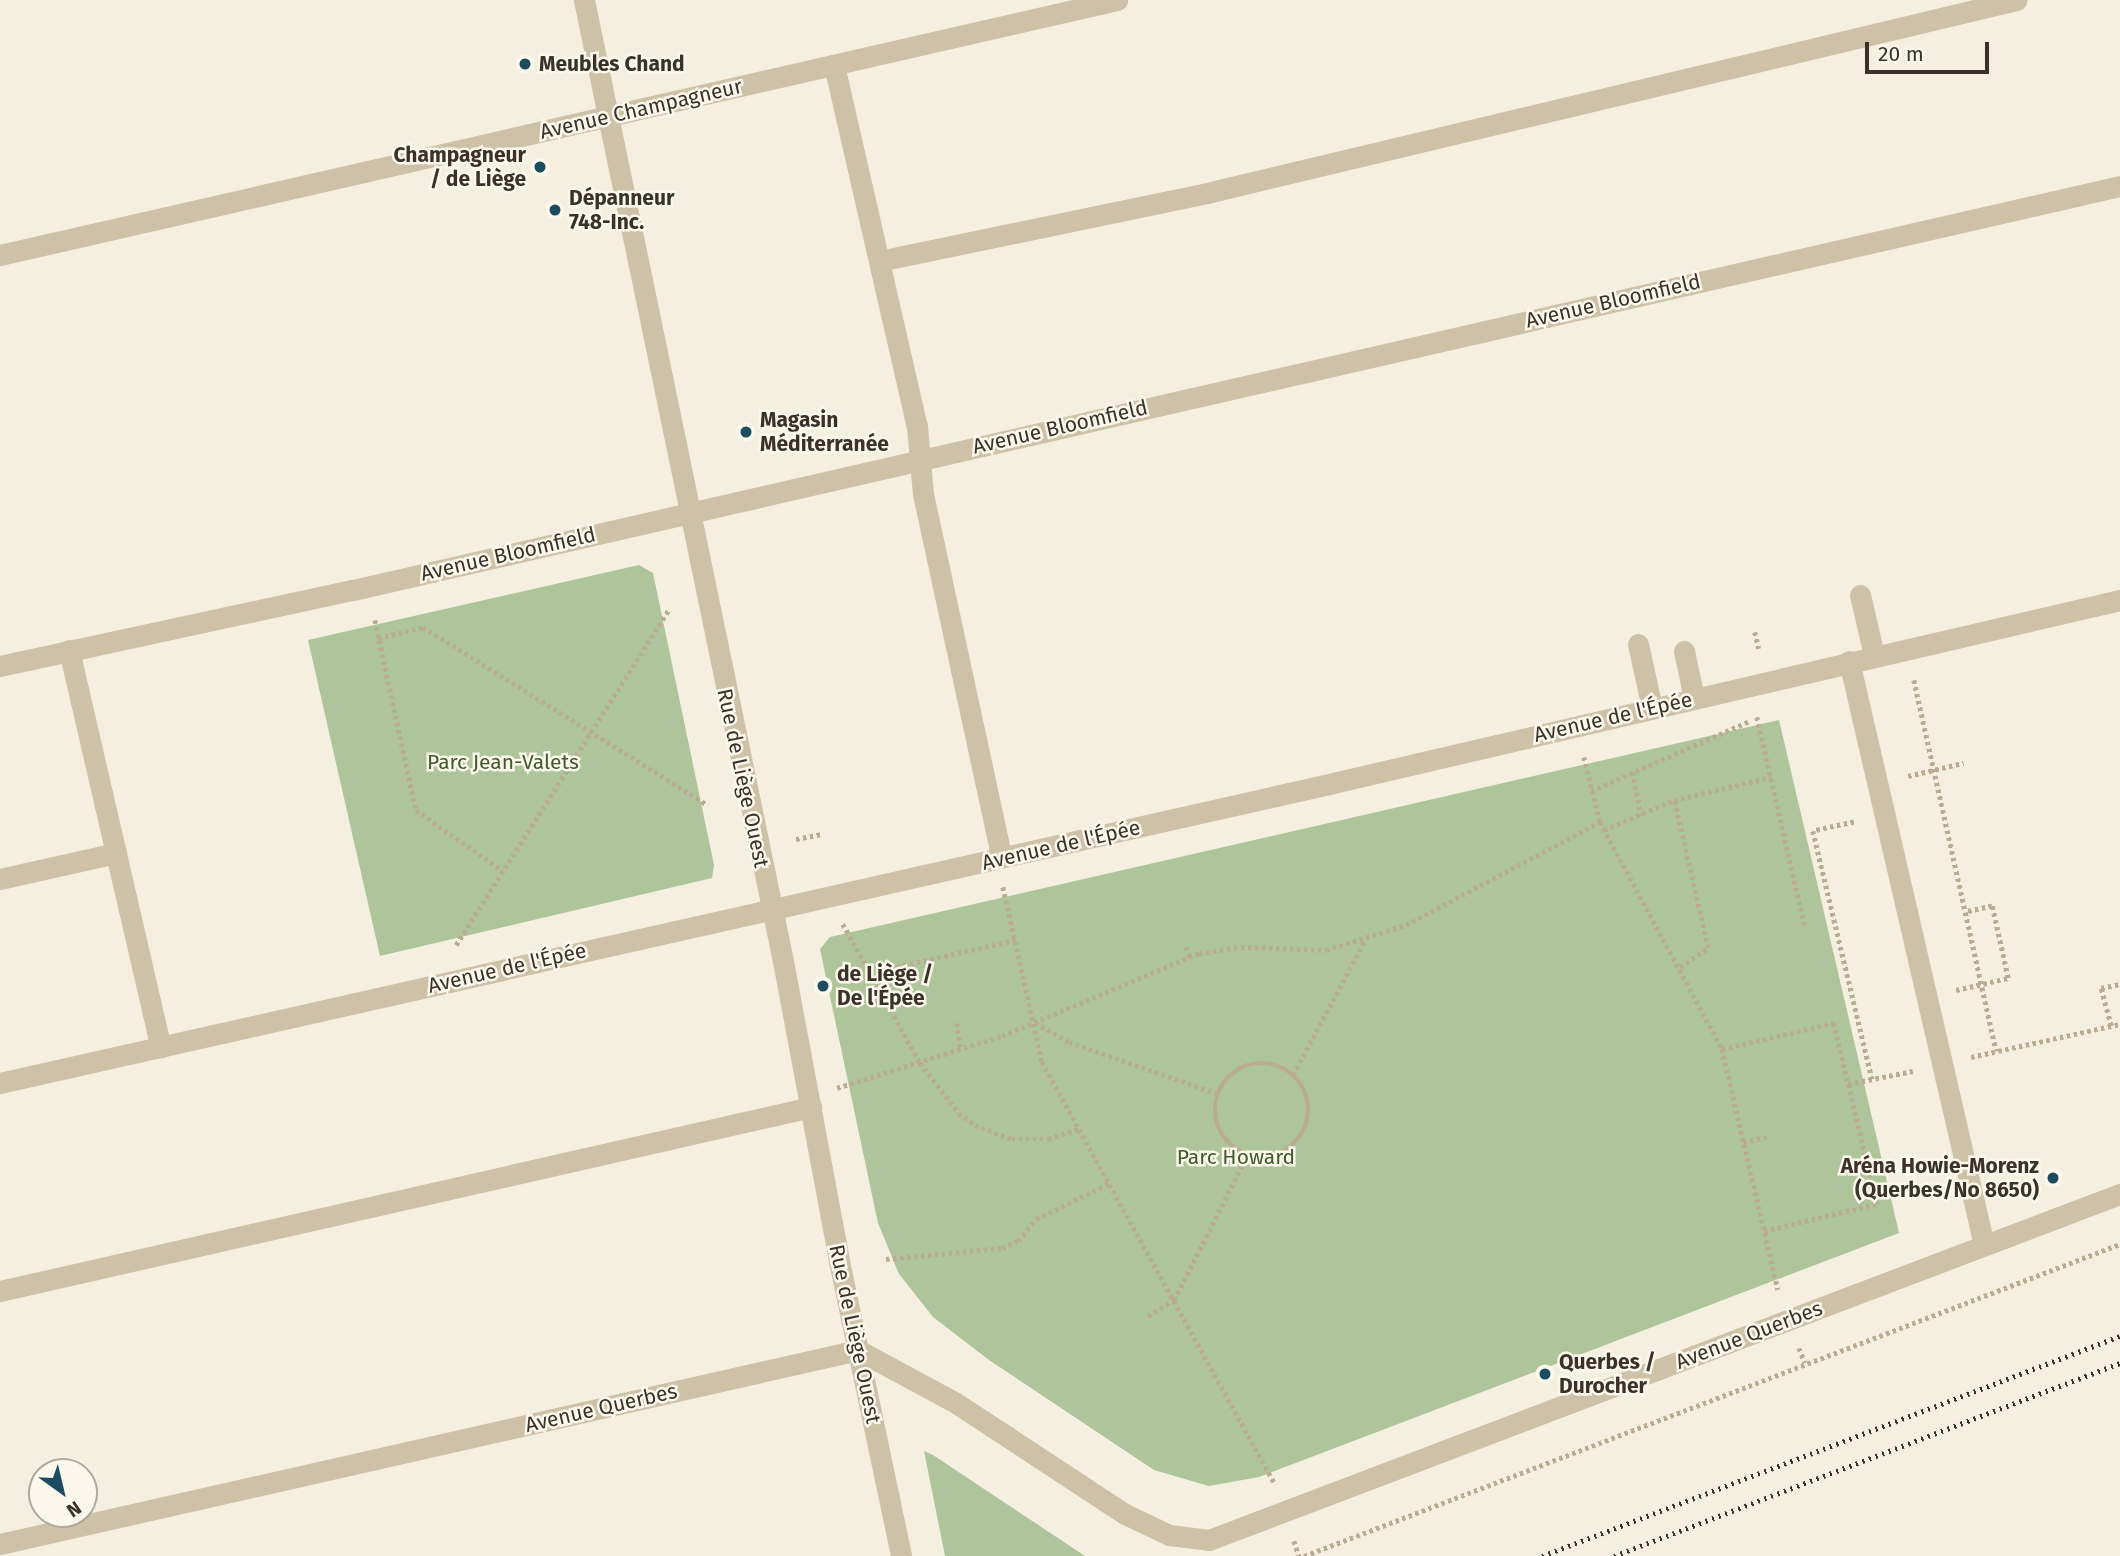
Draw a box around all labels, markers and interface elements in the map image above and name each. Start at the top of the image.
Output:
scale bar [1868,28,1992,72]
text: 20 m [1878,41,1924,67]
place label: Meubles Chand [539,51,685,77]
marker: Meubles Chand [517,56,533,72]
street label: Avenue Champagneur [537,73,745,145]
place label: Champagneur / de Liège [393,142,526,192]
marker: Champagneur / de Liège [532,159,548,175]
place label: Dépanneur 748-Inc. [569,185,674,235]
marker: Dépanneur 748-Inc. [547,202,563,218]
street label: Avenue Bloomfield [1523,269,1703,333]
street label: Avenue Bloomfield [970,395,1150,459]
place label: Magasin Méditerranée [760,407,889,457]
marker: Magasin Méditerranée [738,424,754,440]
street label: Avenue Bloomfield [418,522,598,586]
street label: Rue de Liège Ouest [712,686,774,870]
street label: Avenue de l'Épée [1531,687,1695,747]
park label: Parc Jean-Valets [427,749,579,775]
street label: Avenue de l'Épée [979,815,1143,875]
street label: Avenue de l'Épée [425,938,589,998]
place label: de Liège / De l'Épée [837,961,933,1011]
marker: de Liège / De l'Épée [815,978,831,994]
park label: Parc Howard [1177,1144,1295,1170]
place label: Aréna Howie-Morenz (Querbes/No 8650) [1841,1153,2039,1203]
marker: Aréna Howie-Morenz (Querbes/No 8650) [2045,1170,2061,1186]
street label: Rue de Liège Ouest [824,1242,886,1426]
street label: Avenue Querbes [1672,1295,1826,1375]
place label: Querbes / Durocher [1559,1349,1656,1399]
marker: Querbes / Durocher [1537,1366,1553,1382]
street label: Avenue Querbes [523,1378,679,1438]
north arrow [28,1458,98,1528]
text: N [62,1496,86,1522]

